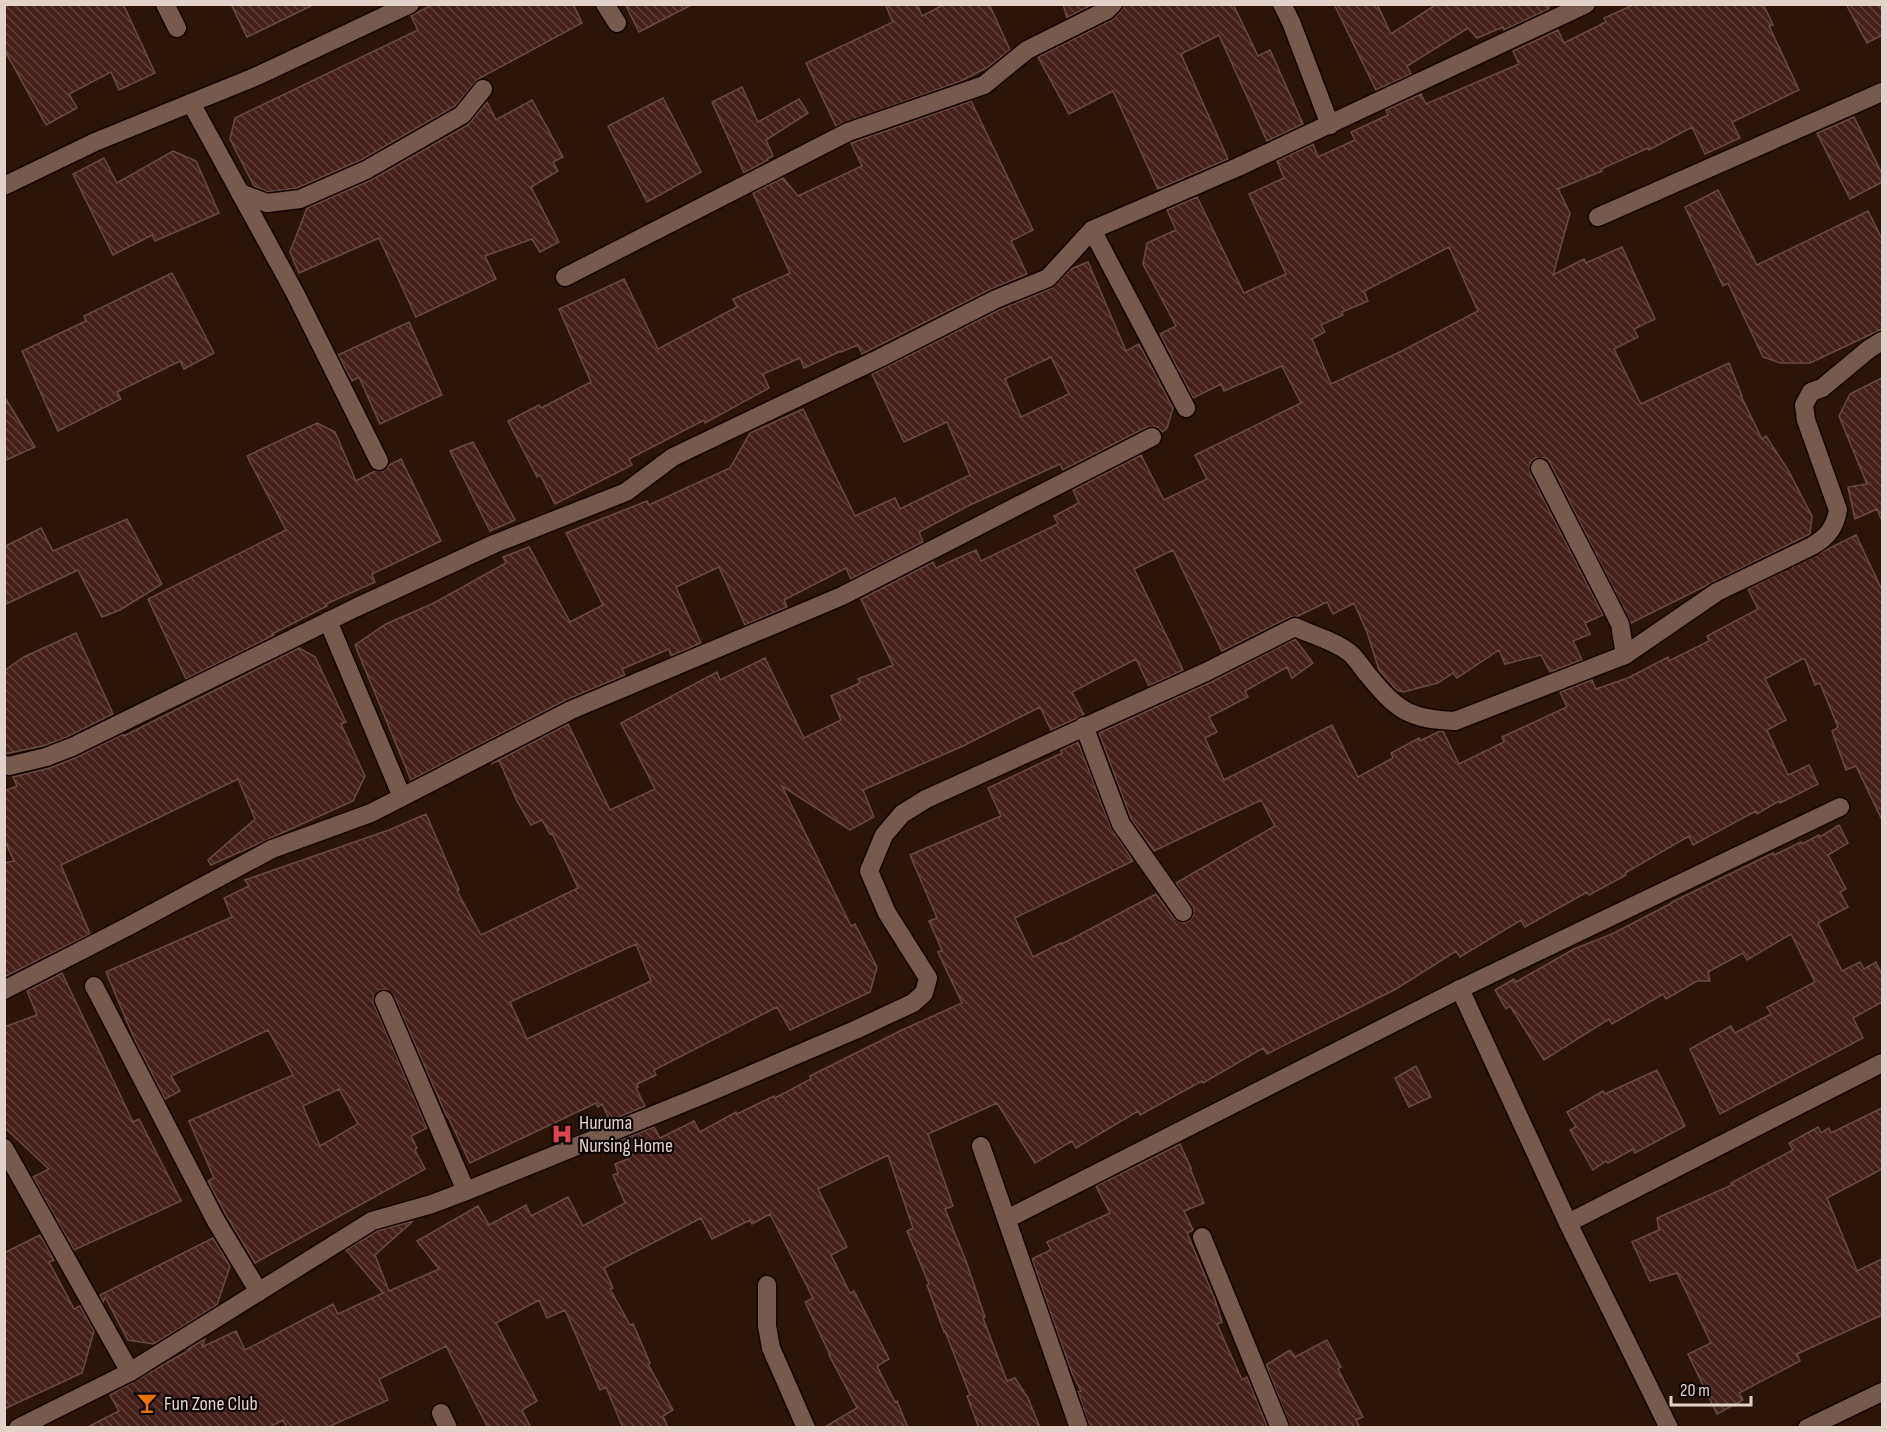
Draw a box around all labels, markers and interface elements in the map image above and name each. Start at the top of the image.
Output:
place label: Huruma Nursing Home [579,1111,673,1158]
hospital icon: Huruma Nursing Home [550,1122,574,1146]
scale bar [1671,1369,1750,1407]
text: 20 m [1680,1380,1710,1401]
bar icon: Fun Zone Club [135,1391,159,1415]
place label: Fun Zone Club [164,1392,258,1416]

